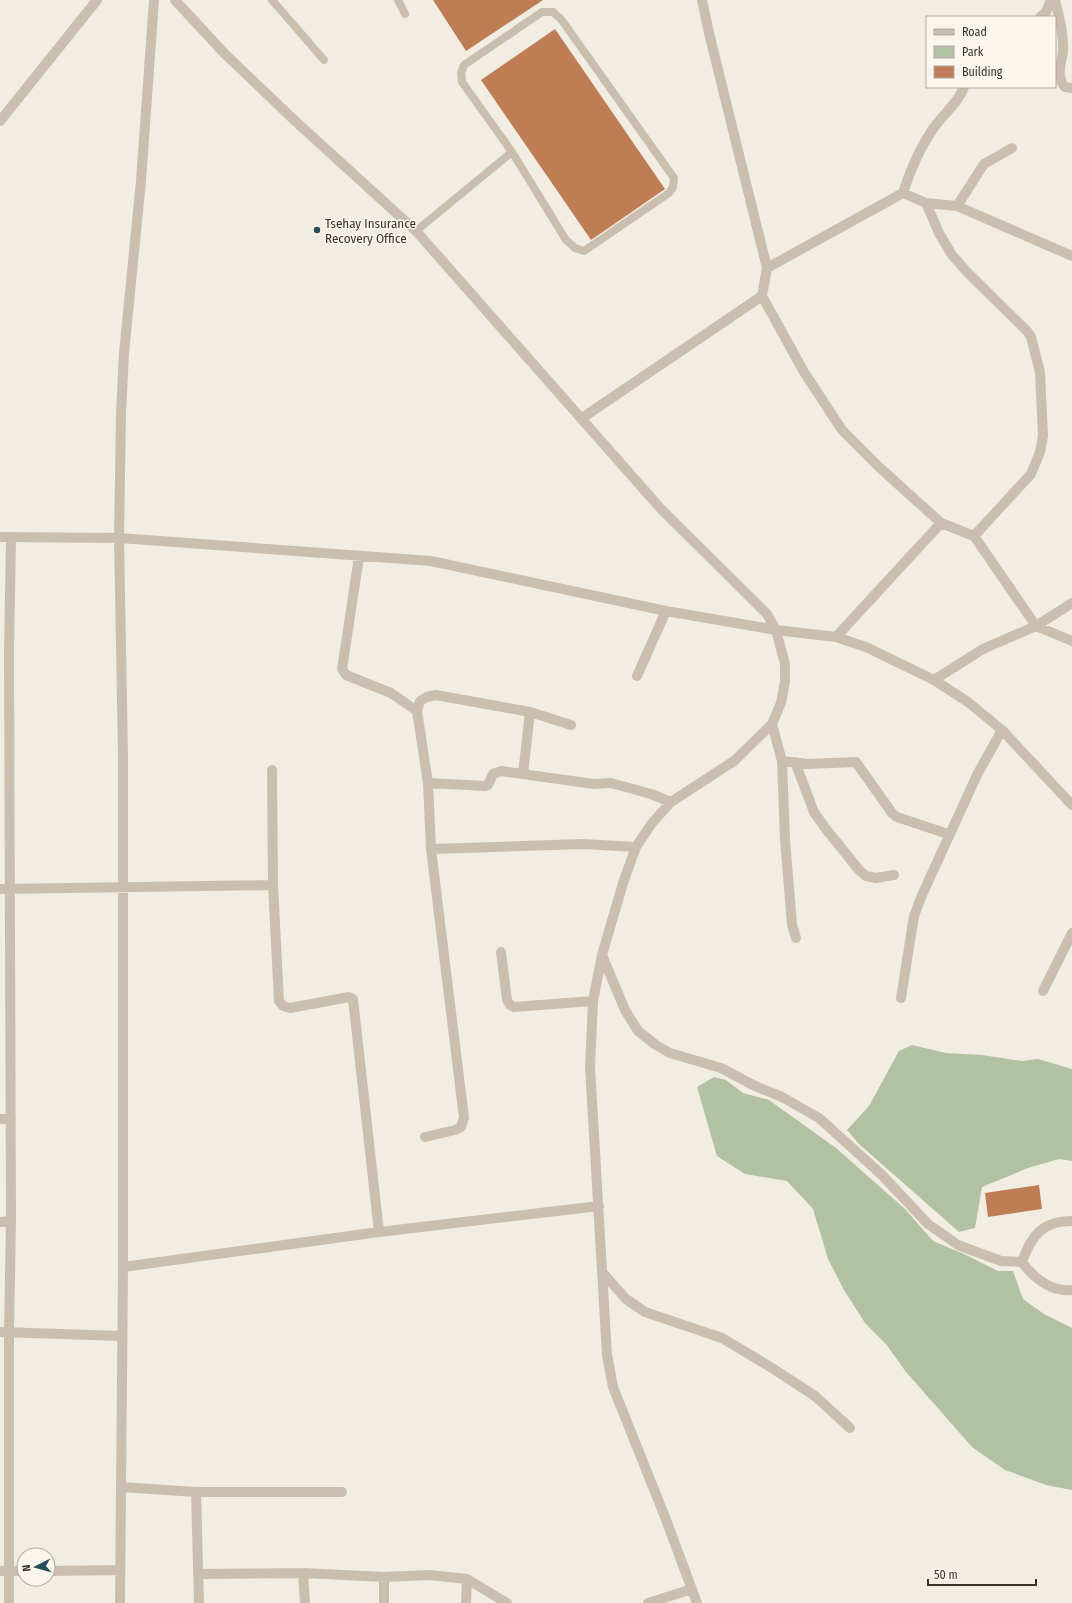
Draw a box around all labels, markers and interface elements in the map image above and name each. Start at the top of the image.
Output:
legend [926,16,1056,88]
text: Road [962,25,987,39]
text: Park [962,45,984,59]
text: Building [962,65,1003,79]
place label: Tsehay Insurance Recovery Office [325,216,416,246]
marker: Tsehay Insurance Recovery Office [312,225,322,235]
north arrow [16,1547,56,1587]
scale bar [928,1561,1036,1587]
text: N [20,1564,33,1572]
text: 50 m [934,1568,958,1582]

